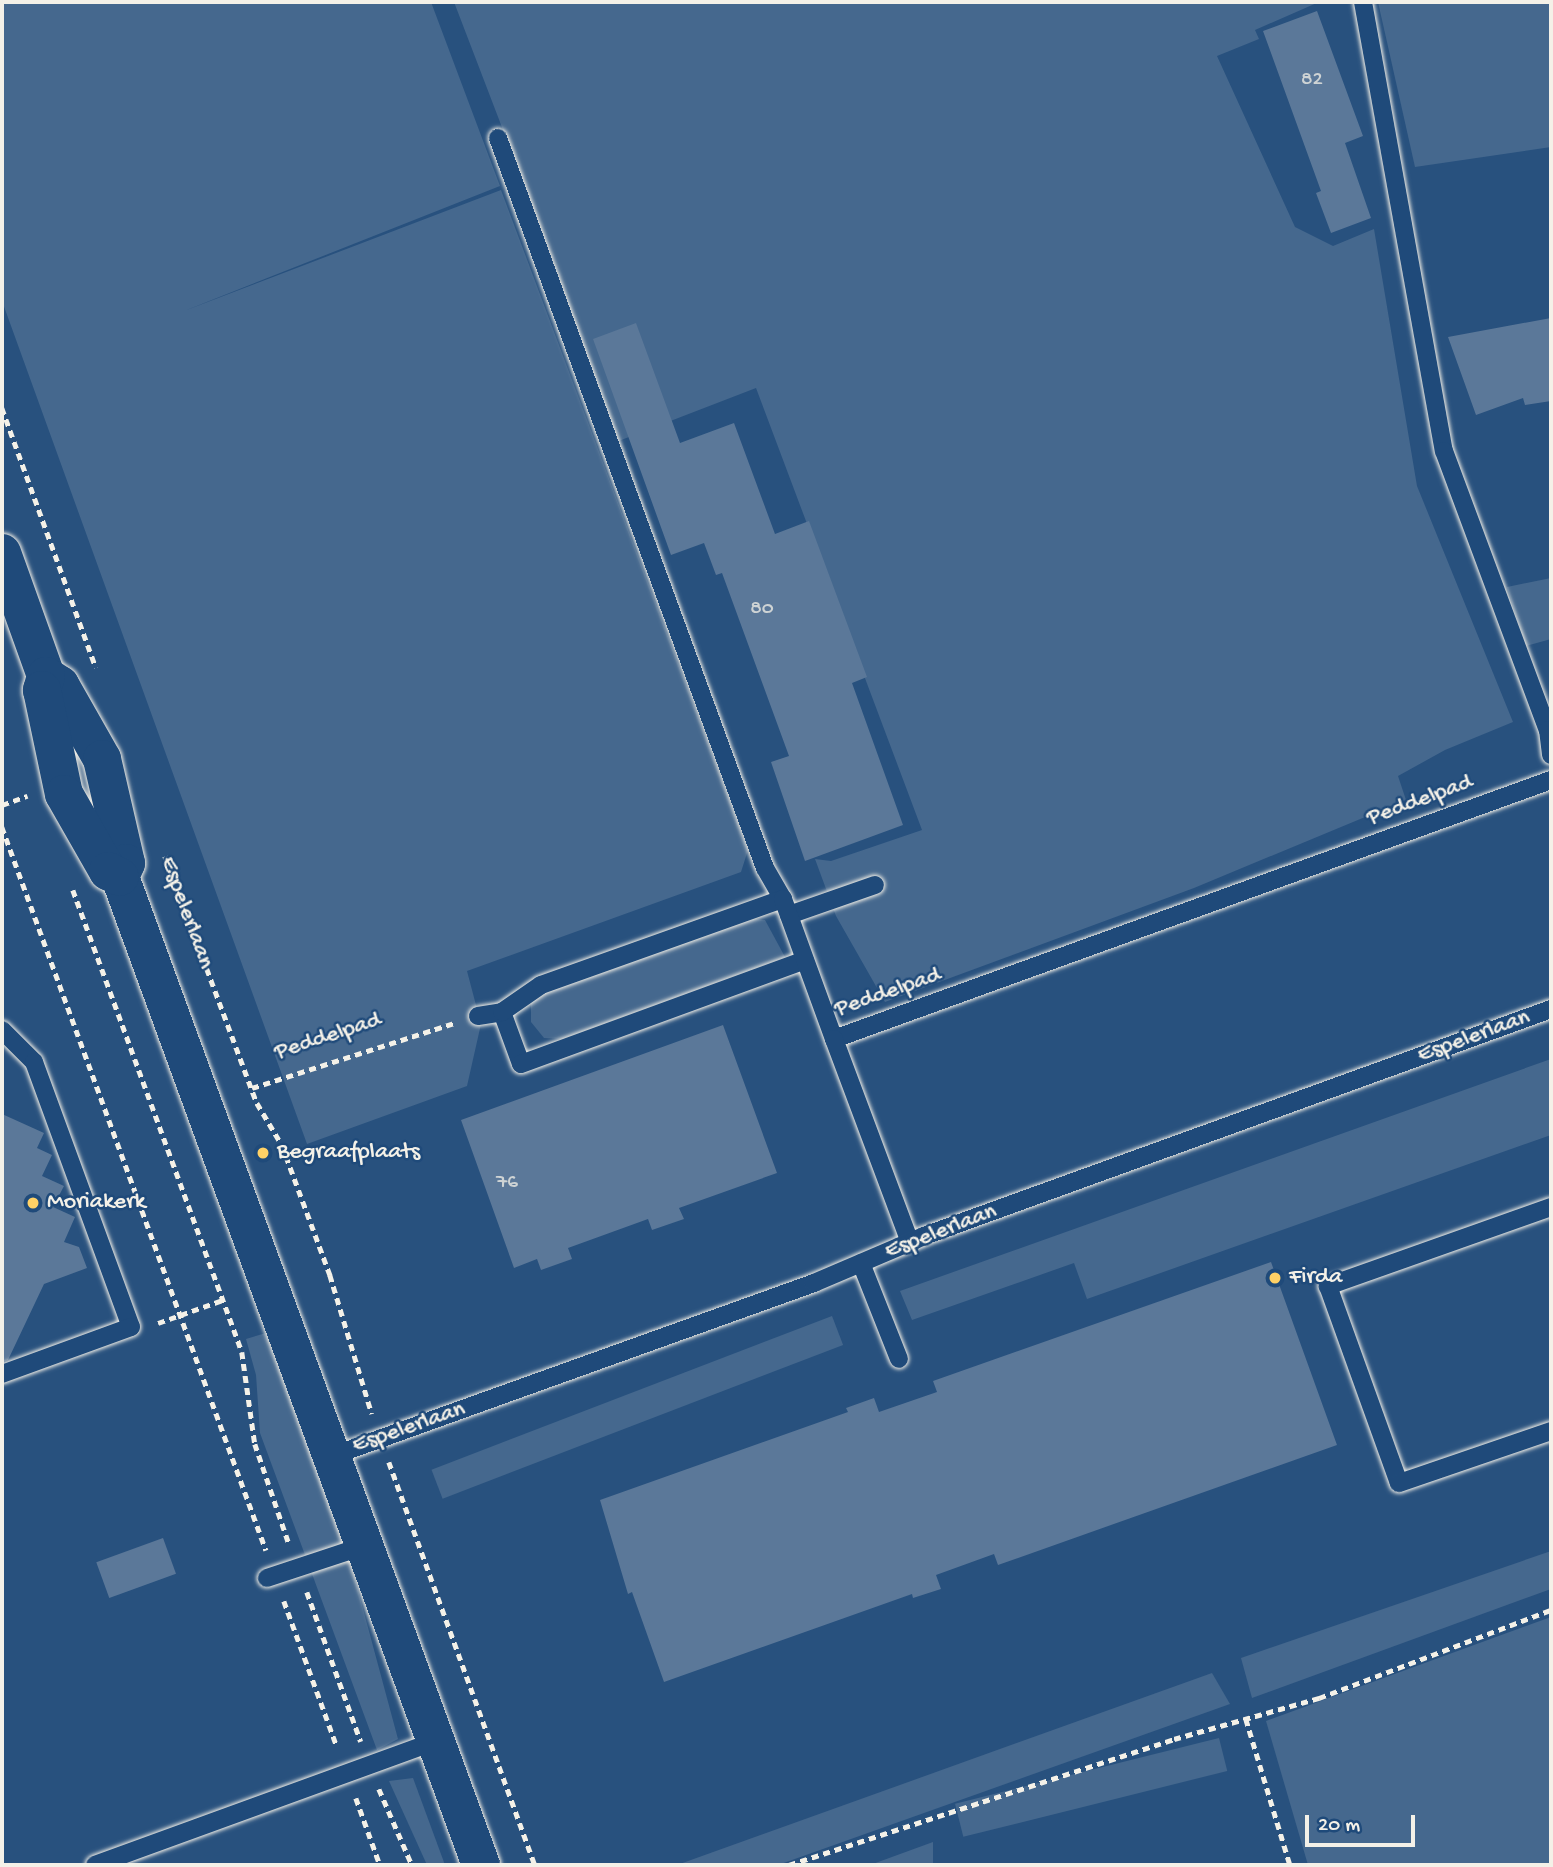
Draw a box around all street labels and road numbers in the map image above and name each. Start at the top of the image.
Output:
street label: Peddelpad [1363,769,1477,833]
street label: Espelerlaan [152,853,220,973]
street label: Peddelpad [831,961,945,1025]
street label: Espelerlaan [1414,1003,1534,1071]
street label: Peddelpad [271,1006,385,1068]
street label: Espelerlaan [881,1198,1001,1266]
street label: Espelerlaan [349,1395,469,1461]

